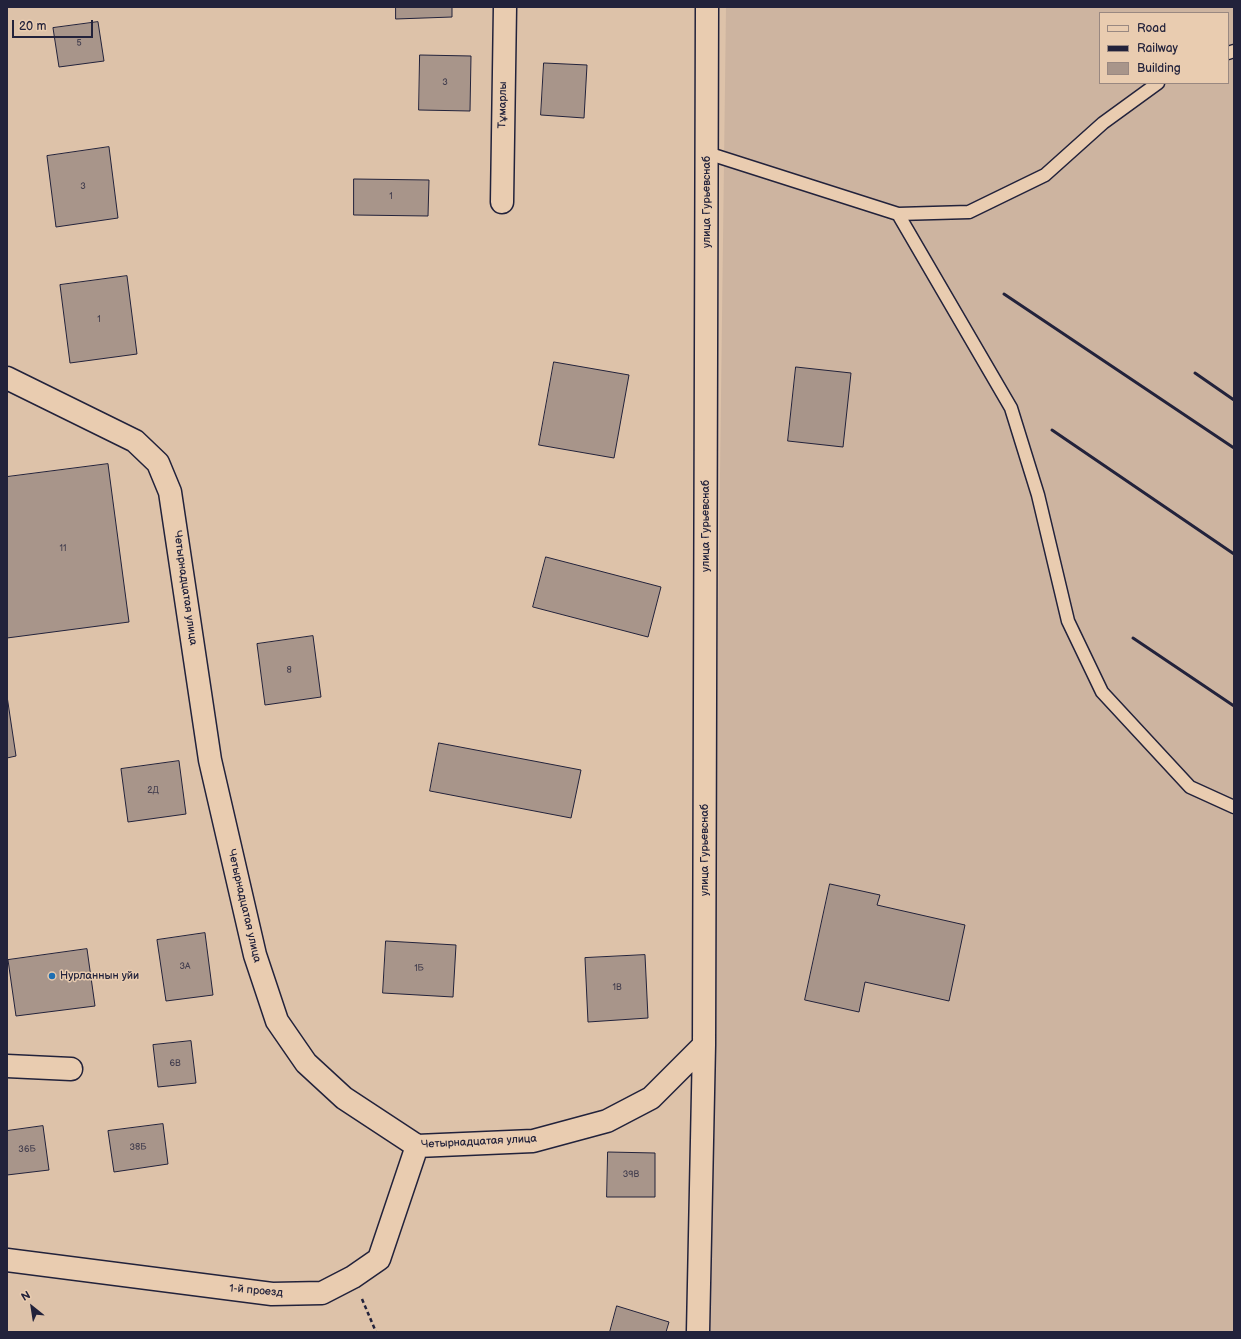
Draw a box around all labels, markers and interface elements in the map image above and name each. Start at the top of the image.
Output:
scale bar [14,12,95,38]
legend [1099,12,1229,84]
text: 20 m [19,19,46,34]
text: Road [1137,21,1166,36]
house number: 5 [76,39,82,49]
text: Railway [1137,41,1178,56]
text: Building [1137,61,1181,76]
house number: 3 [442,78,448,88]
street label: Тұмарлы [496,81,510,129]
street label: улица Гурьевснаб [700,156,714,248]
house number: 3 [80,182,86,192]
house number: 1 [389,192,393,202]
house number: 1 [97,315,101,325]
street label: улица Гурьевснаб [699,480,713,572]
street label: Четырнадцатая улица [170,530,200,646]
house number: 11 [60,544,66,554]
house number: 8 [286,666,292,676]
house number: 2Д [147,786,159,796]
street label: улица Гурьевснаб [698,804,712,896]
street label: Четырнадцатая улица [225,848,263,964]
house number: 3А [180,962,190,972]
house number: 1Б [414,964,424,974]
place label: Нурланнын уйи [60,969,139,983]
marker: Нурланнын уйи [47,971,57,981]
house number: 1В [612,983,622,993]
house number: 6В [169,1059,181,1069]
street label: Четырнадцатая улица [421,1132,537,1152]
house number: 38Б [129,1143,147,1153]
house number: 36Б [18,1145,36,1155]
house number: 39В [623,1170,639,1180]
street label: 1-й проезд [229,1282,283,1300]
north arrow [12,1287,52,1327]
text: N [19,1288,33,1304]

